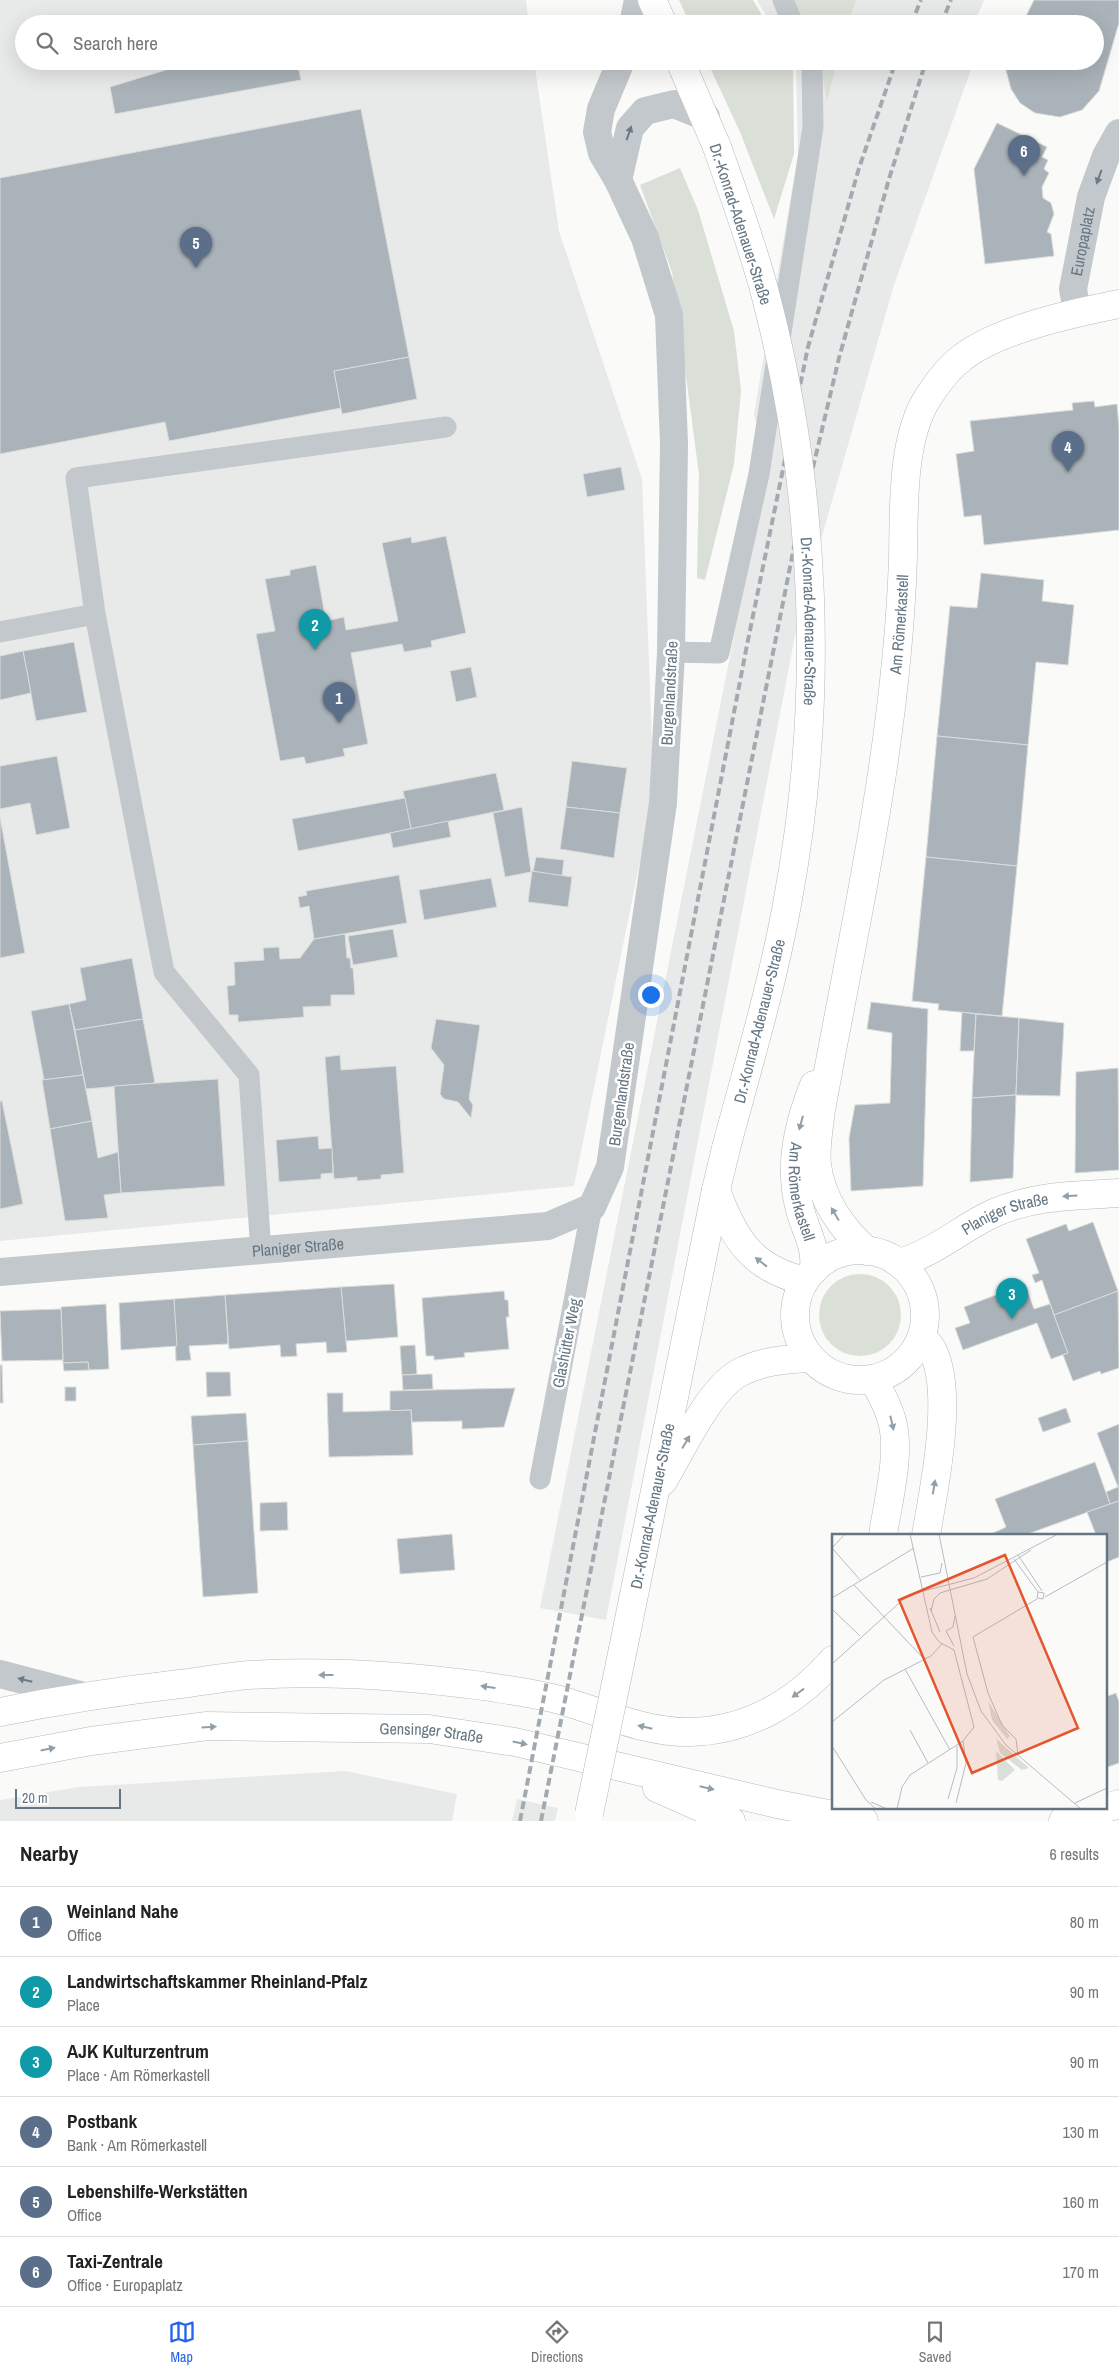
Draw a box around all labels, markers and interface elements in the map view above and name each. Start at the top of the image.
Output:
search box [15,15,1104,70]
icon: search [33,29,61,57]
text: Search here [73,30,158,56]
one-way arrow [626,125,634,140]
pin: 6 [1008,135,1040,176]
street label: Dr.-Konrad-Adenauer-Straße [705,140,777,308]
one-way arrow [1095,170,1103,185]
street label: Europaplatz [1065,204,1100,278]
pin: 5 [180,227,212,268]
pin: 4 [1052,431,1084,472]
street label: Dr.-Konrad-Adenauer-Straße [796,536,822,706]
street label: Am Römerkastell [884,574,913,676]
pin: 2 [299,609,331,650]
street label: Burgenlandstraße [655,640,683,746]
pin: 1 [323,682,355,723]
street label: Dr.-Konrad-Adenauer-Straße [728,937,790,1105]
your location [638,982,664,1008]
street label: Burgenlandstraße [603,1041,639,1147]
one-way arrow [796,1115,804,1130]
street label: Am Römerkastell [784,1140,821,1244]
street label: Planiger Straße [957,1187,1050,1240]
one-way arrow [1062,1193,1078,1201]
one-way arrow [831,1208,840,1221]
street label: Planiger Straße [251,1232,345,1262]
one-way arrow [754,1257,767,1268]
pin: 3 [996,1278,1028,1319]
street label: Glashütter Weg [547,1296,586,1390]
one-way arrow [888,1416,896,1431]
street label: Dr.-Konrad-Adenauer-Straße [624,1421,680,1591]
one-way arrow [681,1436,690,1449]
one-way arrow [930,1478,938,1494]
inset map [832,1534,1106,1808]
one-way arrow [317,1671,333,1679]
one-way arrow [18,1676,33,1684]
one-way arrow [479,1683,495,1691]
one-way arrow [792,1688,805,1699]
street label: Gensinger Straße [379,1717,485,1748]
one-way arrow [201,1723,217,1731]
one-way arrow [637,1723,652,1731]
one-way arrow [513,1739,528,1747]
one-way arrow [40,1745,55,1753]
one-way arrow [700,1784,715,1792]
scale bar [15,1786,121,1809]
text: 20 m [22,1789,48,1807]
text: Nearby [20,1839,78,1868]
text: 6 results [1049,1843,1099,1865]
text: Weinland Nahe [67,1898,178,1924]
text: 1 [32,1911,40,1933]
text: 80 m [1070,1911,1099,1933]
text: Office [67,1924,102,1946]
text: Landwirtschaftskammer Rheinland-Pfalz [67,1968,367,1994]
text: 2 [32,1981,40,2003]
text: 90 m [1070,1981,1099,2003]
text: Place [67,1994,100,2016]
text: AJK Kulturzentrum [67,2038,209,2064]
text: 3 [32,2051,40,2073]
text: 90 m [1070,2051,1099,2073]
text: Place · Am Römerkastell [67,2064,210,2086]
text: Postbank [67,2108,137,2134]
text: 4 [32,2121,40,2143]
text: 130 m [1063,2121,1099,2143]
text: Bank · Am Römerkastell [67,2134,207,2156]
text: Lebenshilfe-Werkstätten [67,2178,248,2204]
text: 5 [32,2191,40,2213]
text: 160 m [1063,2191,1099,2213]
text: Office [67,2204,102,2226]
text: Taxi-Zentrale [67,2248,163,2274]
text: 6 [32,2261,40,2283]
text: 170 m [1063,2261,1099,2283]
text: Office · Europaplatz [67,2274,183,2296]
tab: Map [168,2318,196,2366]
tab: Directions [531,2318,583,2366]
tab: Saved [919,2318,951,2366]

